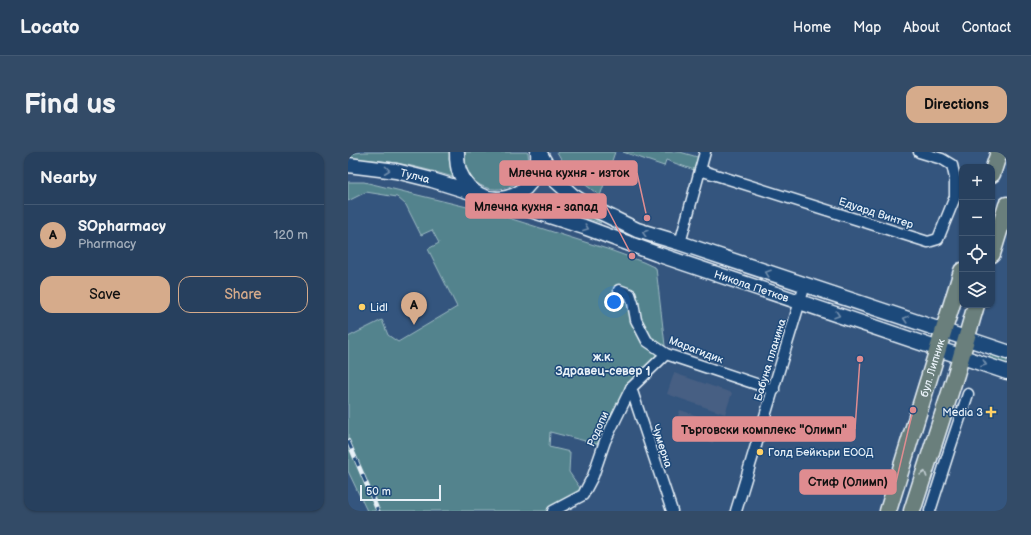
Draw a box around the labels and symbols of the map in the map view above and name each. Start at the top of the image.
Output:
callout: Млечна кухня - изток [500,161,637,185]
one-way arrow [384,165,390,174]
street label: Тулча [399,166,432,186]
text: Млечна кухня - изток [508,166,630,181]
callout: Млечна кухня - запад [466,194,606,218]
street label: Едуард Винтер [837,195,916,231]
text: Млечна кухня - запад [474,200,599,215]
one-way arrow [583,223,590,232]
one-way arrow [641,229,648,238]
street label: Никола Петков [713,267,791,305]
one-way arrow [765,269,772,278]
pin: A [401,292,427,325]
your location [604,292,624,312]
place label: Lidl [370,301,388,314]
marker: Lidl [357,302,367,312]
one-way arrow [833,310,840,319]
one-way arrow [903,315,910,323]
street label: Бабуна планина [751,317,789,403]
street label: Марагидик [667,334,725,366]
street label: бул. Липник [917,337,947,398]
district label: ж.к. Здравец-север 1 [555,350,651,379]
one-way arrow [980,359,987,368]
place label: Media 3 [942,406,983,419]
marker: Media 3 [986,407,996,417]
street label: Родопи [584,409,612,449]
callout: Търговски комплекс "Олимп" [673,417,855,441]
street label: Чумерна [649,423,675,470]
text: Търговски комплекс "Олимп" [681,423,847,438]
place label: Голд Бейкъри ЕООД [768,446,874,459]
marker: Голд Бейкъри ЕООД [755,447,765,457]
callout: Стиф (Олимп) [800,470,896,494]
one-way arrow [919,471,927,478]
text: Стиф (Олимп) [808,475,888,490]
scale bar [360,483,441,502]

